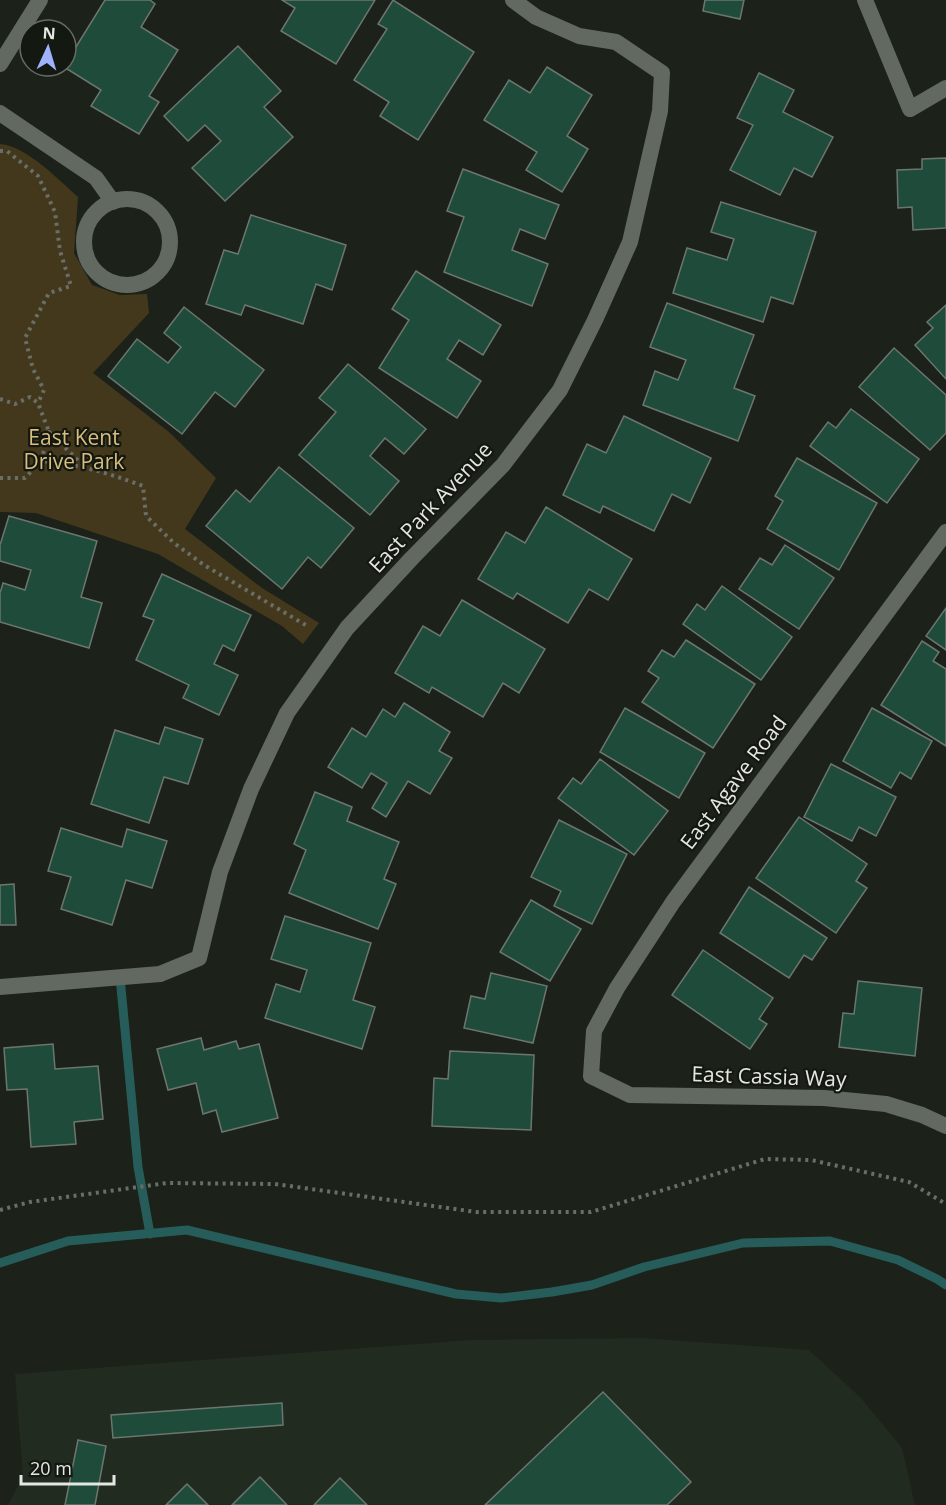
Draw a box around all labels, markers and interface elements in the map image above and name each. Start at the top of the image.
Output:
north arrow [18,18,78,78]
text: N [42,22,56,44]
park label: East Kent Drive Park [24,423,124,475]
street label: East Park Avenue [362,436,498,578]
street label: East Agave Road [674,709,792,855]
street label: East Cassia Way [691,1059,848,1093]
scale bar [21,1448,114,1486]
text: 20 m [30,1456,72,1480]

